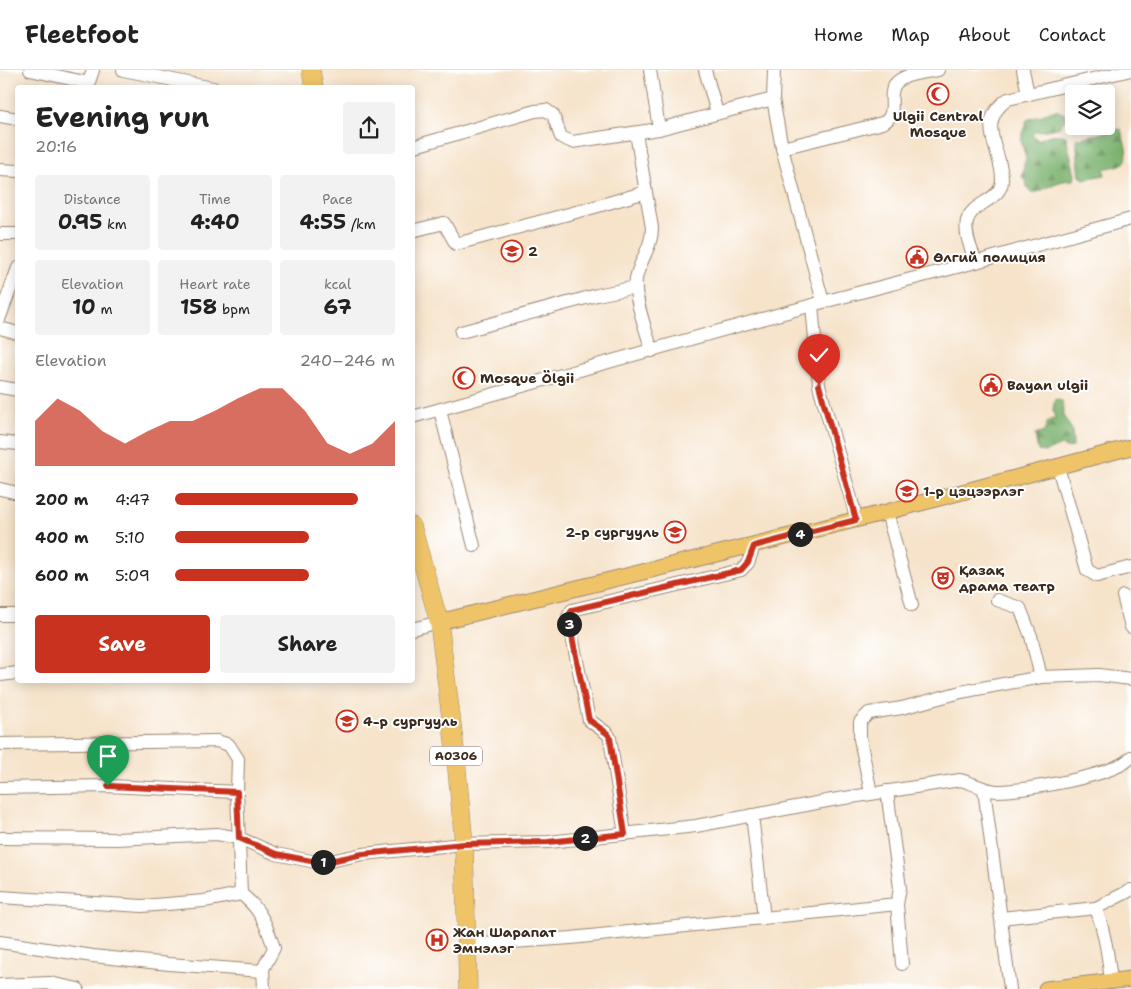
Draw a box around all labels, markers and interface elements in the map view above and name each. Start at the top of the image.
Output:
text: Fleetfoot [25,19,139,51]
text: Home [814,23,863,47]
text: Map [891,23,930,47]
text: About [958,23,1011,47]
text: Contact [1039,23,1106,47]
mosque icon: Ulgii Central Mosque [926,82,950,106]
map controls [1065,85,1115,135]
button: layers [1065,85,1115,135]
text: Evening run [35,98,210,136]
button: share [343,102,395,154]
place label: Ulgii Central Mosque [893,107,983,141]
text: 20:16 [35,136,77,157]
text: Distance [64,190,121,208]
text: Time [199,190,231,208]
text: Pace [322,190,353,208]
text: 0.95 [58,208,102,236]
text: 4:40 [190,208,240,236]
text: 4:55 [299,208,346,236]
text: km [102,215,127,233]
text: /km [346,215,376,233]
school or university icon: 2 [500,239,524,263]
place label: 2 [528,242,538,260]
public building icon: Өлгий полиция [905,245,929,269]
place label: Өлгий полиция [933,248,1046,266]
text: Elevation [61,275,124,293]
text: Heart rate [179,275,251,293]
text: kcal [324,275,351,293]
text: 10 [72,293,96,321]
text: 158 [180,293,217,321]
text: 67 [324,293,352,321]
text: m [96,300,113,318]
text: bpm [217,300,250,318]
pin [798,334,840,385]
icon: check [805,341,833,369]
text: Elevation [35,350,107,371]
text: 240–246 m [300,350,395,371]
mosque icon: Mosque Ölgii [452,366,476,390]
place label: Mosque Ölgii [480,369,574,387]
public building icon: Bayan ulgii [979,373,1003,397]
place label: Bayan ulgii [1007,376,1088,394]
school or university icon: 1-р цэцээрлэг [895,479,919,503]
place label: 1-р цэцээрлэг [923,482,1025,500]
text: 200 m [35,489,88,510]
text: 4:47 [115,489,150,510]
school or university icon: 2-р сургууль [663,520,687,544]
pin: 4 [788,522,812,546]
place label: 2-р сургууль [566,523,659,541]
text: 4 [796,525,805,543]
text: 400 m [35,527,89,548]
text: 5:10 [115,527,145,548]
place label: Қазақ драма театр [959,561,1055,595]
text: 600 m [35,565,89,586]
text: 5:09 [115,565,150,586]
theatre icon: Қазақ драма театр [931,566,955,590]
pin: 3 [556,612,582,636]
button: Save [35,615,210,673]
button: Share [220,615,395,673]
text: 3 [565,615,574,633]
school or university icon: 4-р сургууль [335,709,359,733]
place label: 4-р сургууль [363,712,458,730]
pin [87,735,129,786]
icon: arrive [94,742,122,770]
road number: A0306 [430,746,482,766]
pin: 2 [572,826,598,850]
text: 2 [581,829,590,847]
pin: 1 [310,850,336,874]
text: 1 [320,853,327,871]
place label: Жан Шарапат Эмнэлэг [453,923,557,957]
hospital icon: Жан Шарапат Эмнэлэг [425,928,449,952]

